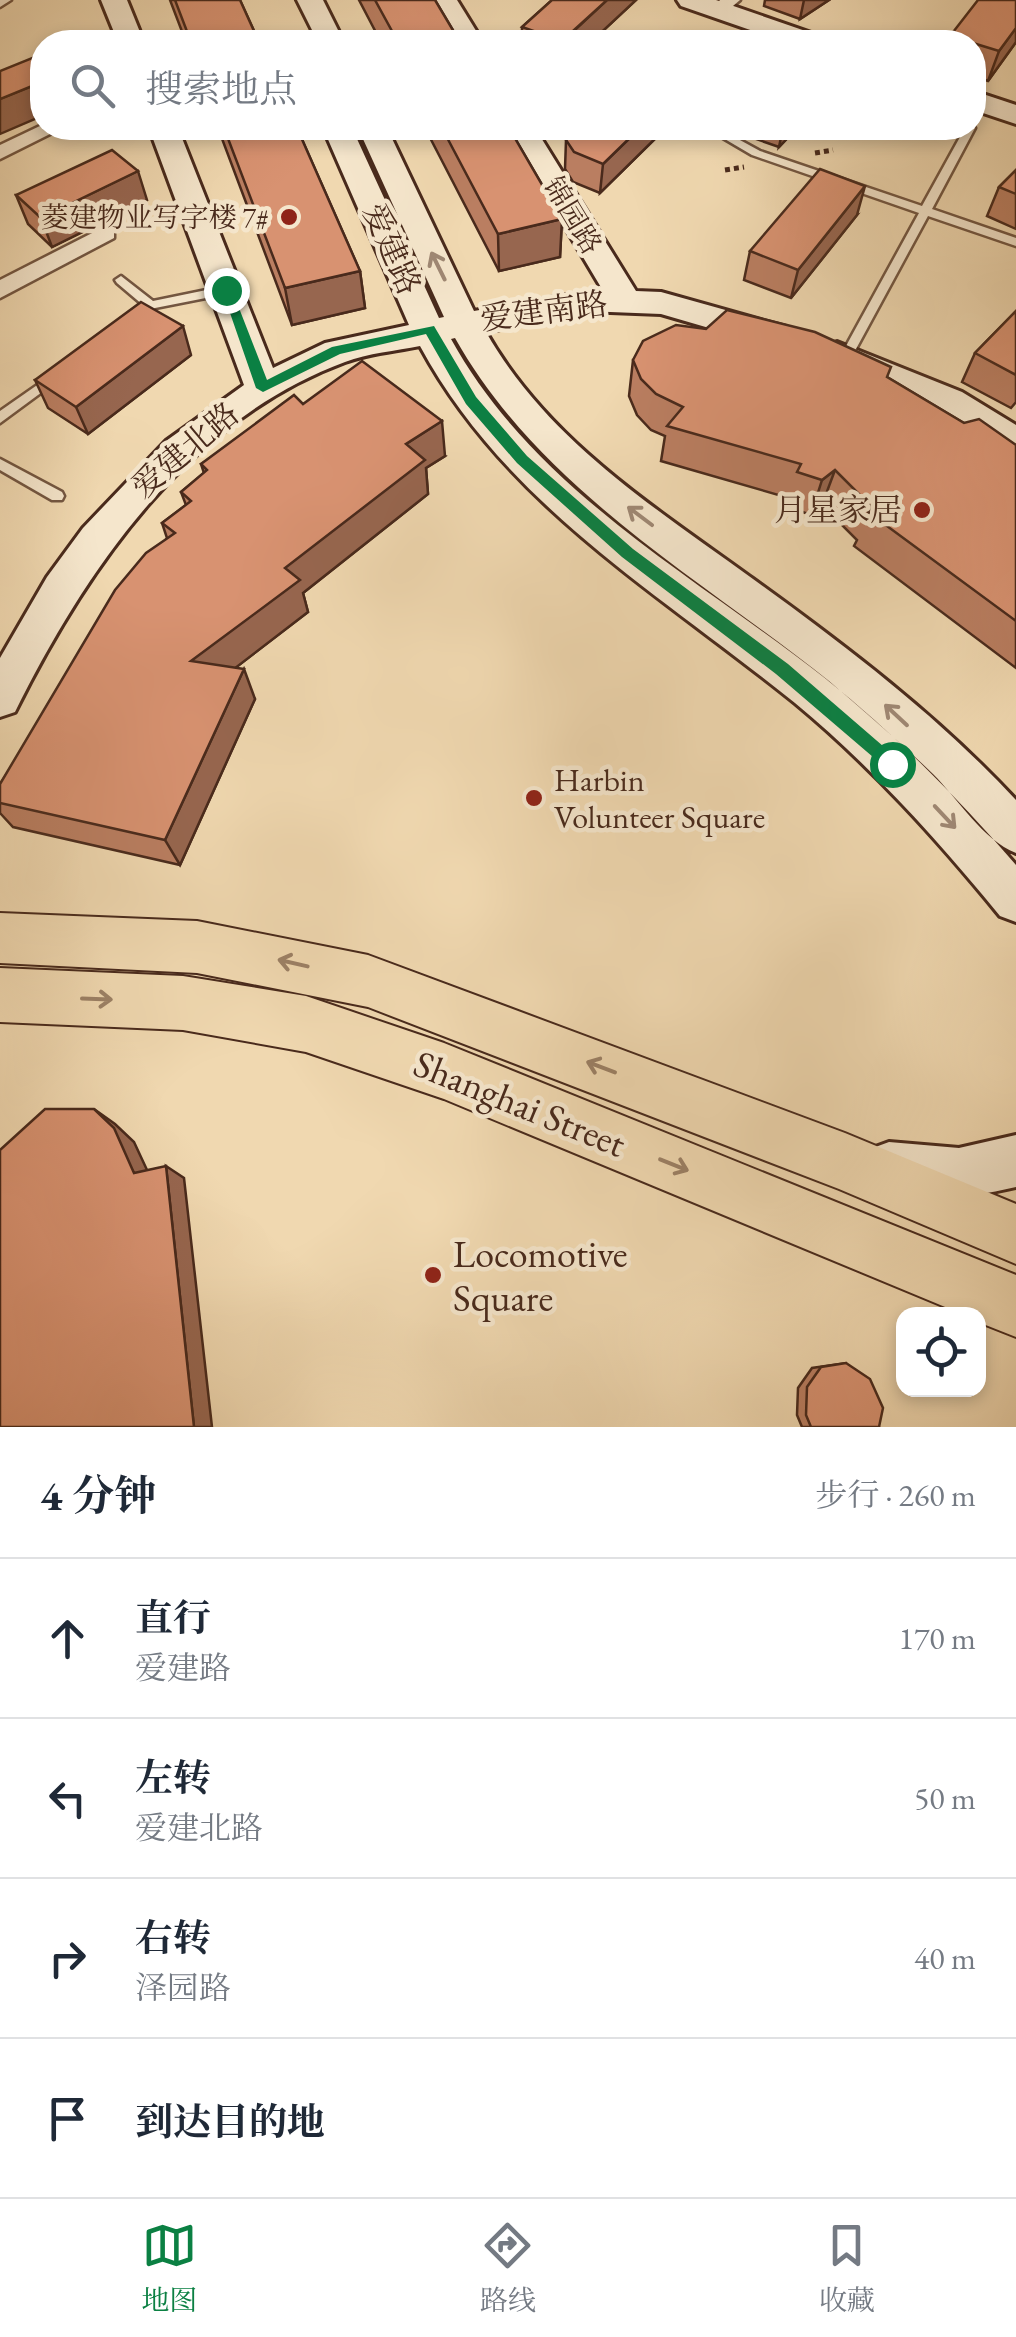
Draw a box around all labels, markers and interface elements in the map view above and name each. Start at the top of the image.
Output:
search box [30,30,986,140]
icon: search [65,58,120,113]
text: 搜索地点 [145,64,297,113]
street label: 锦园路 [536,170,610,260]
street label: 爱建路 [353,197,431,301]
place label: 菱建物业写字楼 7# [41,199,269,235]
marker: 菱建物业写字楼 7# [278,206,300,228]
one-way arrow [428,252,447,282]
route end [204,268,250,314]
street label: 爱建南路 [478,282,610,340]
street label: 爱建北路 [122,393,248,507]
place label: 月星家居 [774,489,902,531]
marker: 月星家居 [911,499,933,521]
one-way arrow [627,505,653,527]
one-way arrow [884,704,909,727]
route start [870,742,916,788]
place label: Harbin Volunteer Square [554,759,765,838]
marker: Harbin Volunteer Square [523,787,545,809]
one-way arrow [933,805,957,829]
one-way arrow [278,953,310,972]
one-way arrow [81,990,113,1009]
street label: Shanghai Street [407,1038,633,1168]
one-way arrow [586,1057,617,1075]
one-way arrow [658,1158,689,1176]
place label: Locomotive Square [453,1229,628,1322]
marker: Locomotive Square [422,1264,444,1286]
map controls [896,1307,986,1397]
button: locate [896,1307,986,1397]
text: 4 分钟 [40,1468,156,1523]
text: 步行 · 260 m [815,1474,976,1516]
text: 直行 [135,1593,211,1642]
icon: ahead [40,1611,95,1666]
text: 170 m [899,1617,976,1659]
text: 爱建路 [135,1647,231,1689]
text: 左转 [135,1753,211,1802]
icon: left [40,1771,95,1826]
text: 50 m [914,1777,976,1819]
text: 爱建北路 [135,1807,263,1849]
text: 右转 [135,1913,211,1962]
icon: right [40,1931,95,1986]
text: 40 m [914,1937,976,1979]
text: 泽园路 [135,1967,231,2009]
icon: arrive [40,2091,95,2146]
text: 到达目的地 [135,2097,325,2146]
tab: 地图 [141,2218,197,2318]
tab: 路线 [480,2218,536,2318]
tab: 收藏 [819,2218,875,2318]

